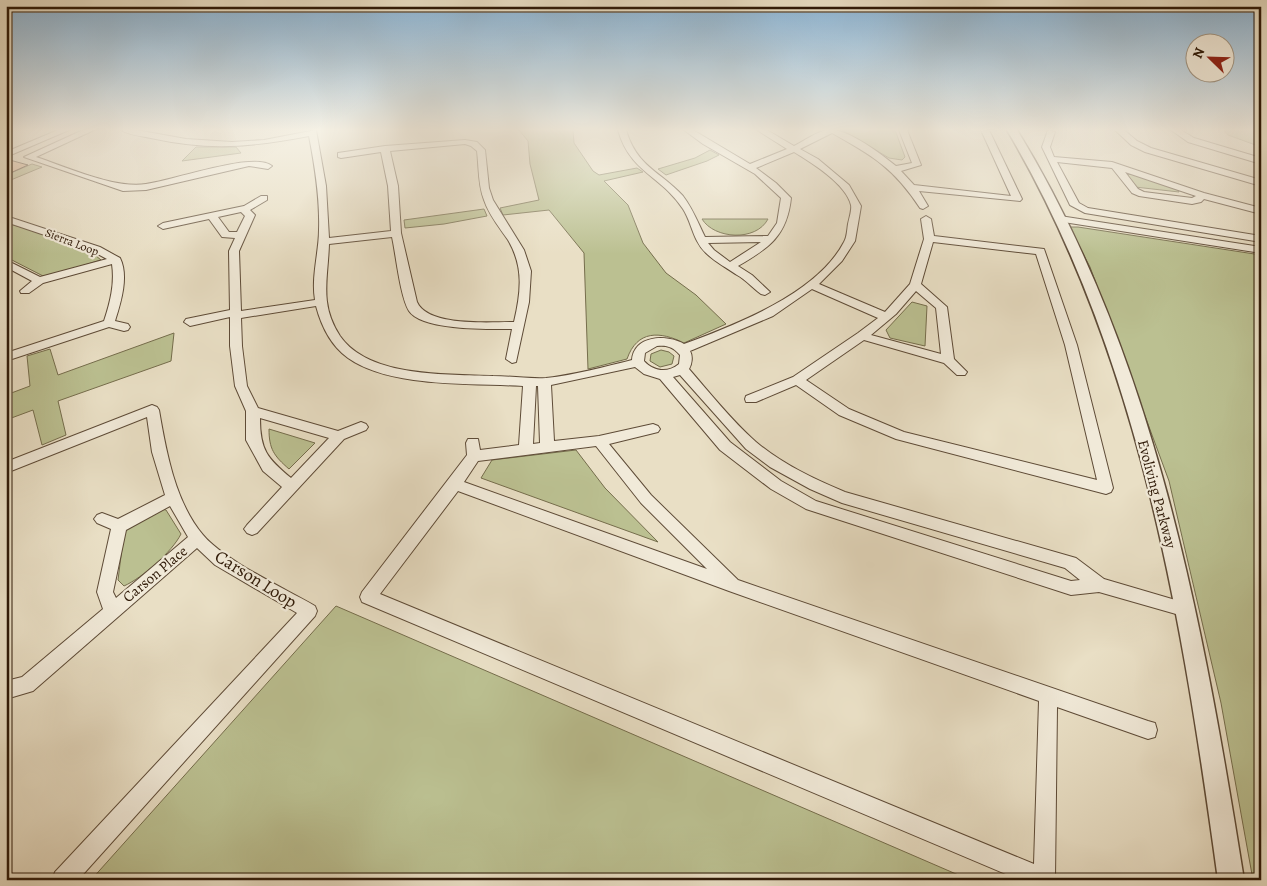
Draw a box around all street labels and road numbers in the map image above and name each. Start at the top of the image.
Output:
street label: Sierra Loop [43,224,101,260]
street label: Evoliving Parkway [1133,437,1181,551]
street label: Carson Place [118,541,192,607]
street label: Carson Loop [210,544,302,614]

